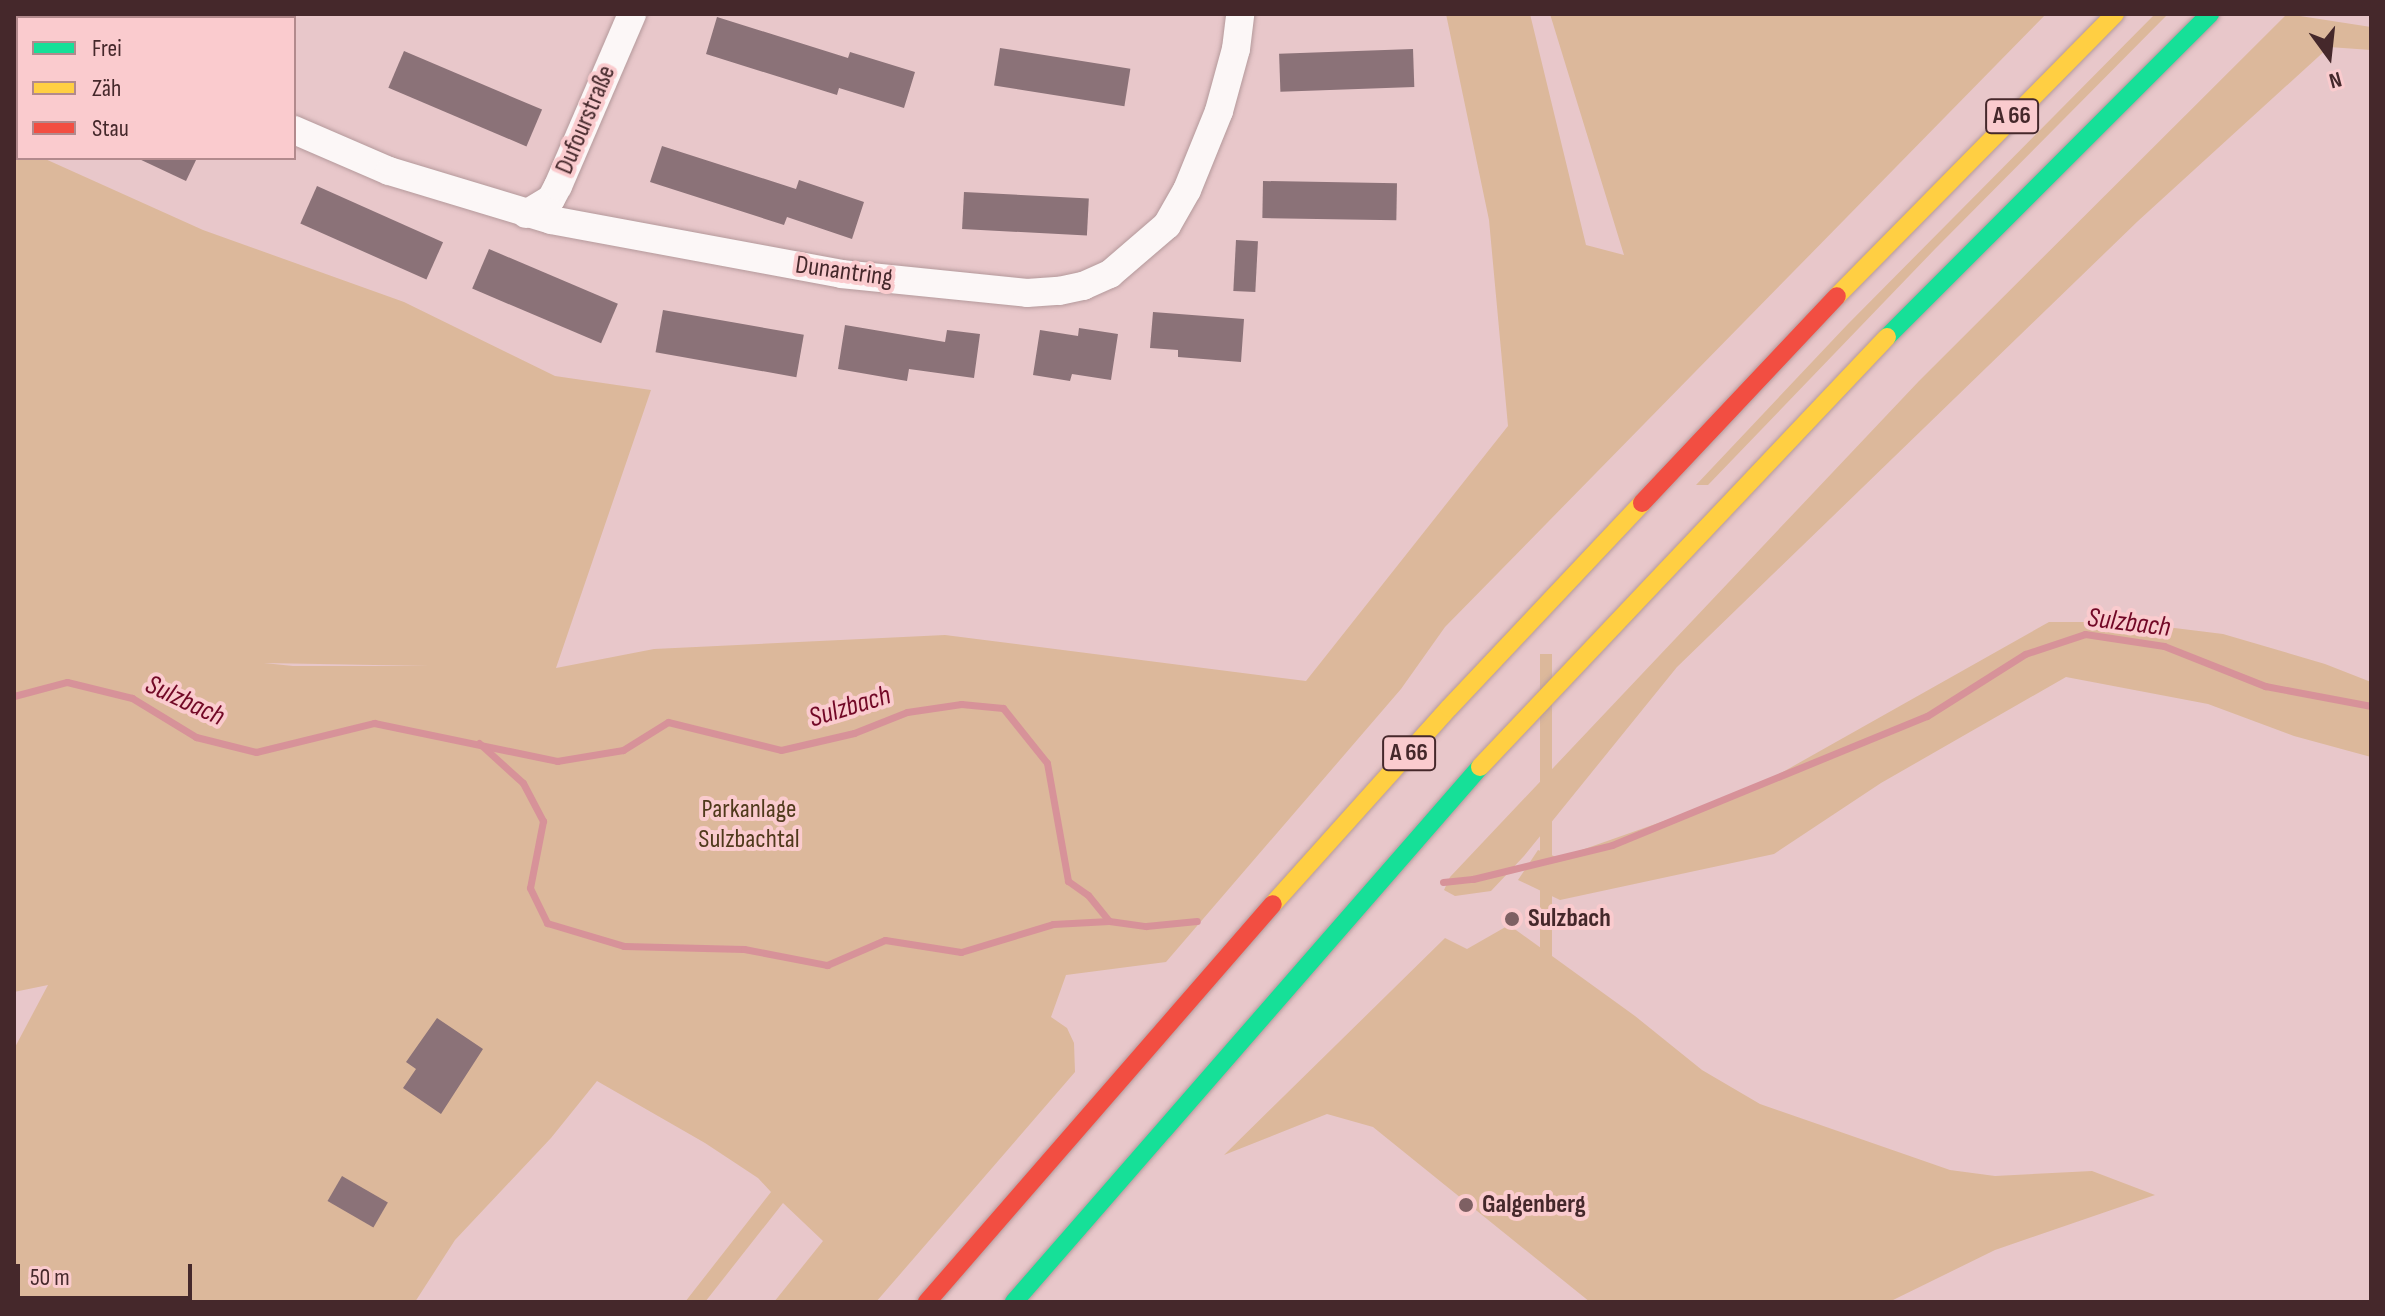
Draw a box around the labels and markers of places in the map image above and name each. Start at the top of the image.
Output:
place label: Sulzbach [1528,903,1611,935]
marker: Sulzbach [1503,910,1521,928]
place label: Galgenberg [1482,1189,1586,1221]
marker: Galgenberg [1457,1196,1475,1214]

